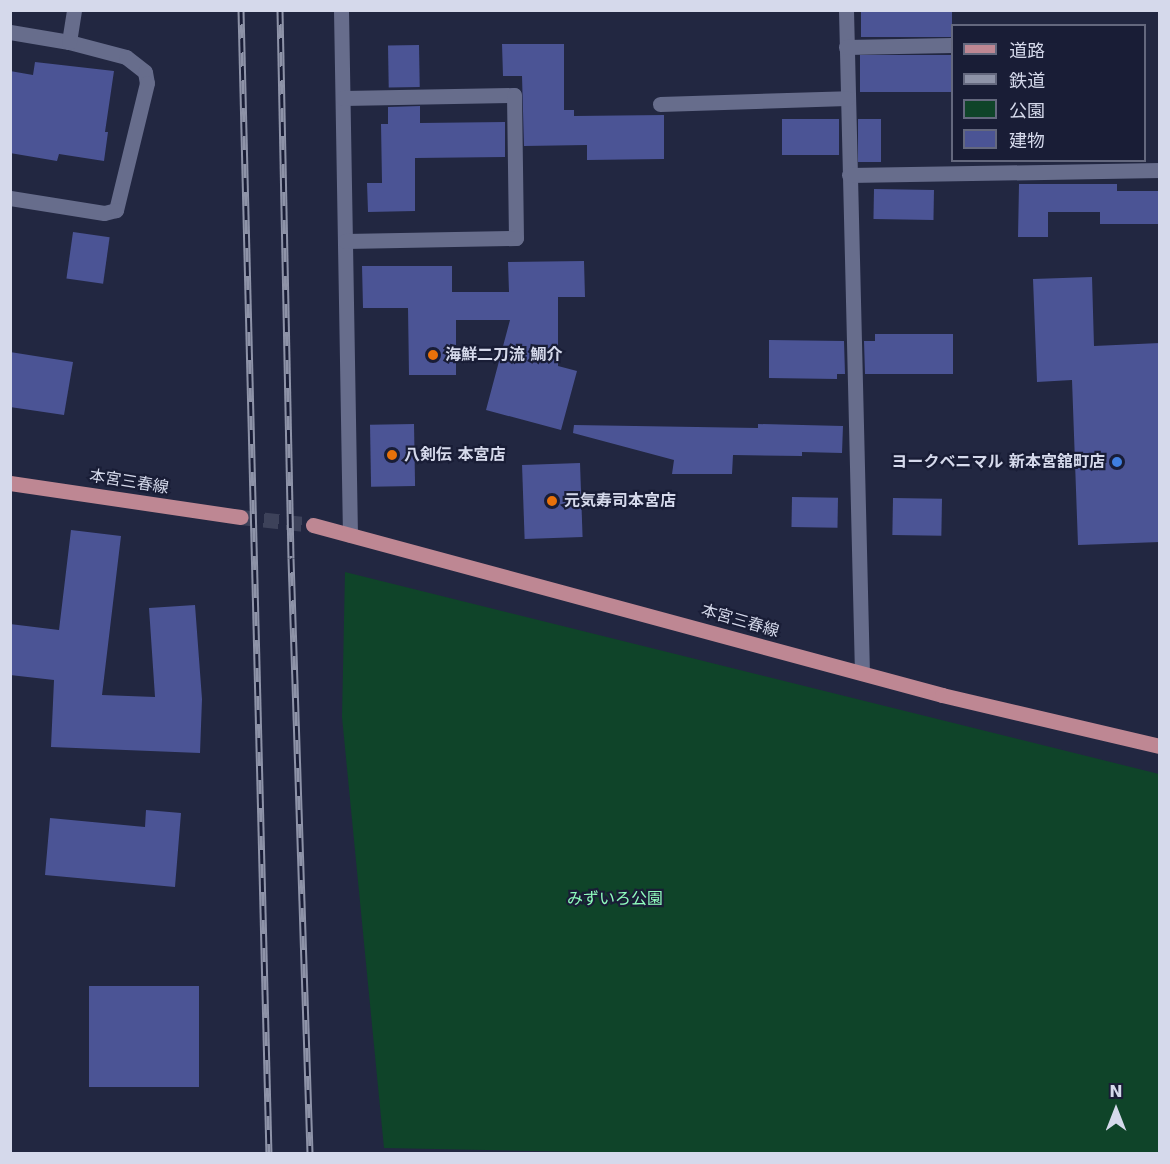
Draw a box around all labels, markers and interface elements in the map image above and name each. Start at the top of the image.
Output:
legend [951,24,1146,162]
text: 道路 [1009,40,1045,61]
text: 鉄道 [1009,70,1045,91]
text: 公園 [1009,100,1045,121]
text: 建物 [1009,130,1045,151]
place label: 海鮮二刀流 鯛介 [445,345,563,365]
marker: 海鮮二刀流 鯛介 [426,348,440,362]
place label: 八剣伝 本宮店 [404,445,506,465]
marker: 八剣伝 本宮店 [385,448,399,462]
place label: ヨークベニマル 新本宮舘町店 [891,452,1105,472]
marker: ヨークベニマル 新本宮舘町店 [1110,455,1124,469]
street label: 本宮三春線 [88,466,170,498]
place label: 元気寿司本宮店 [564,491,676,511]
marker: 元気寿司本宮店 [545,494,559,508]
street label: 本宮三春線 [699,601,781,641]
park label: みずいろ公園 [567,889,663,909]
north arrow [1086,1080,1146,1140]
text: N [1109,1082,1123,1101]

